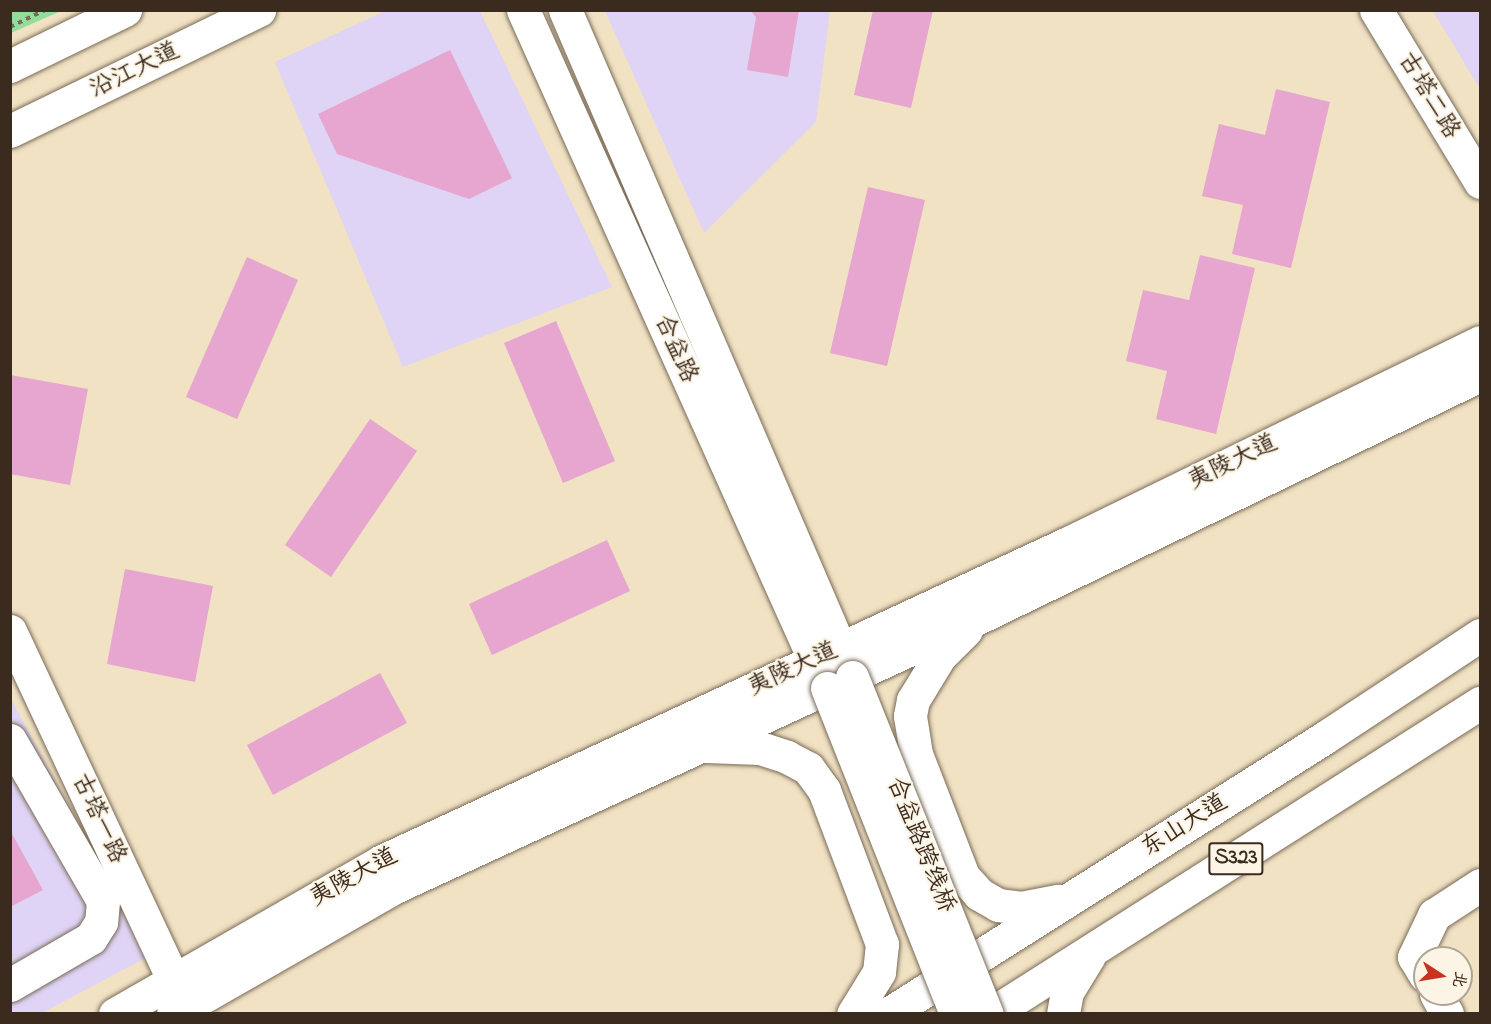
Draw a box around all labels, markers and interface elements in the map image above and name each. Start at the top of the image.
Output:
street label: 沿江大道 [86,37,184,105]
street label: 古塔二路 [1391,47,1465,145]
street label: 合益路 [647,310,703,388]
street label: 夷陵大道 [1184,429,1282,497]
street label: 夷陵大道 [743,637,843,703]
street label: 古塔一路 [65,769,131,869]
street label: 合益路跨线桥 [880,773,960,917]
street label: 东山大道 [1137,788,1233,864]
road number: S323 [1208,840,1264,878]
street label: 夷陵大道 [305,842,403,914]
north arrow [1413,946,1473,1006]
text: 北 [1445,969,1472,990]

